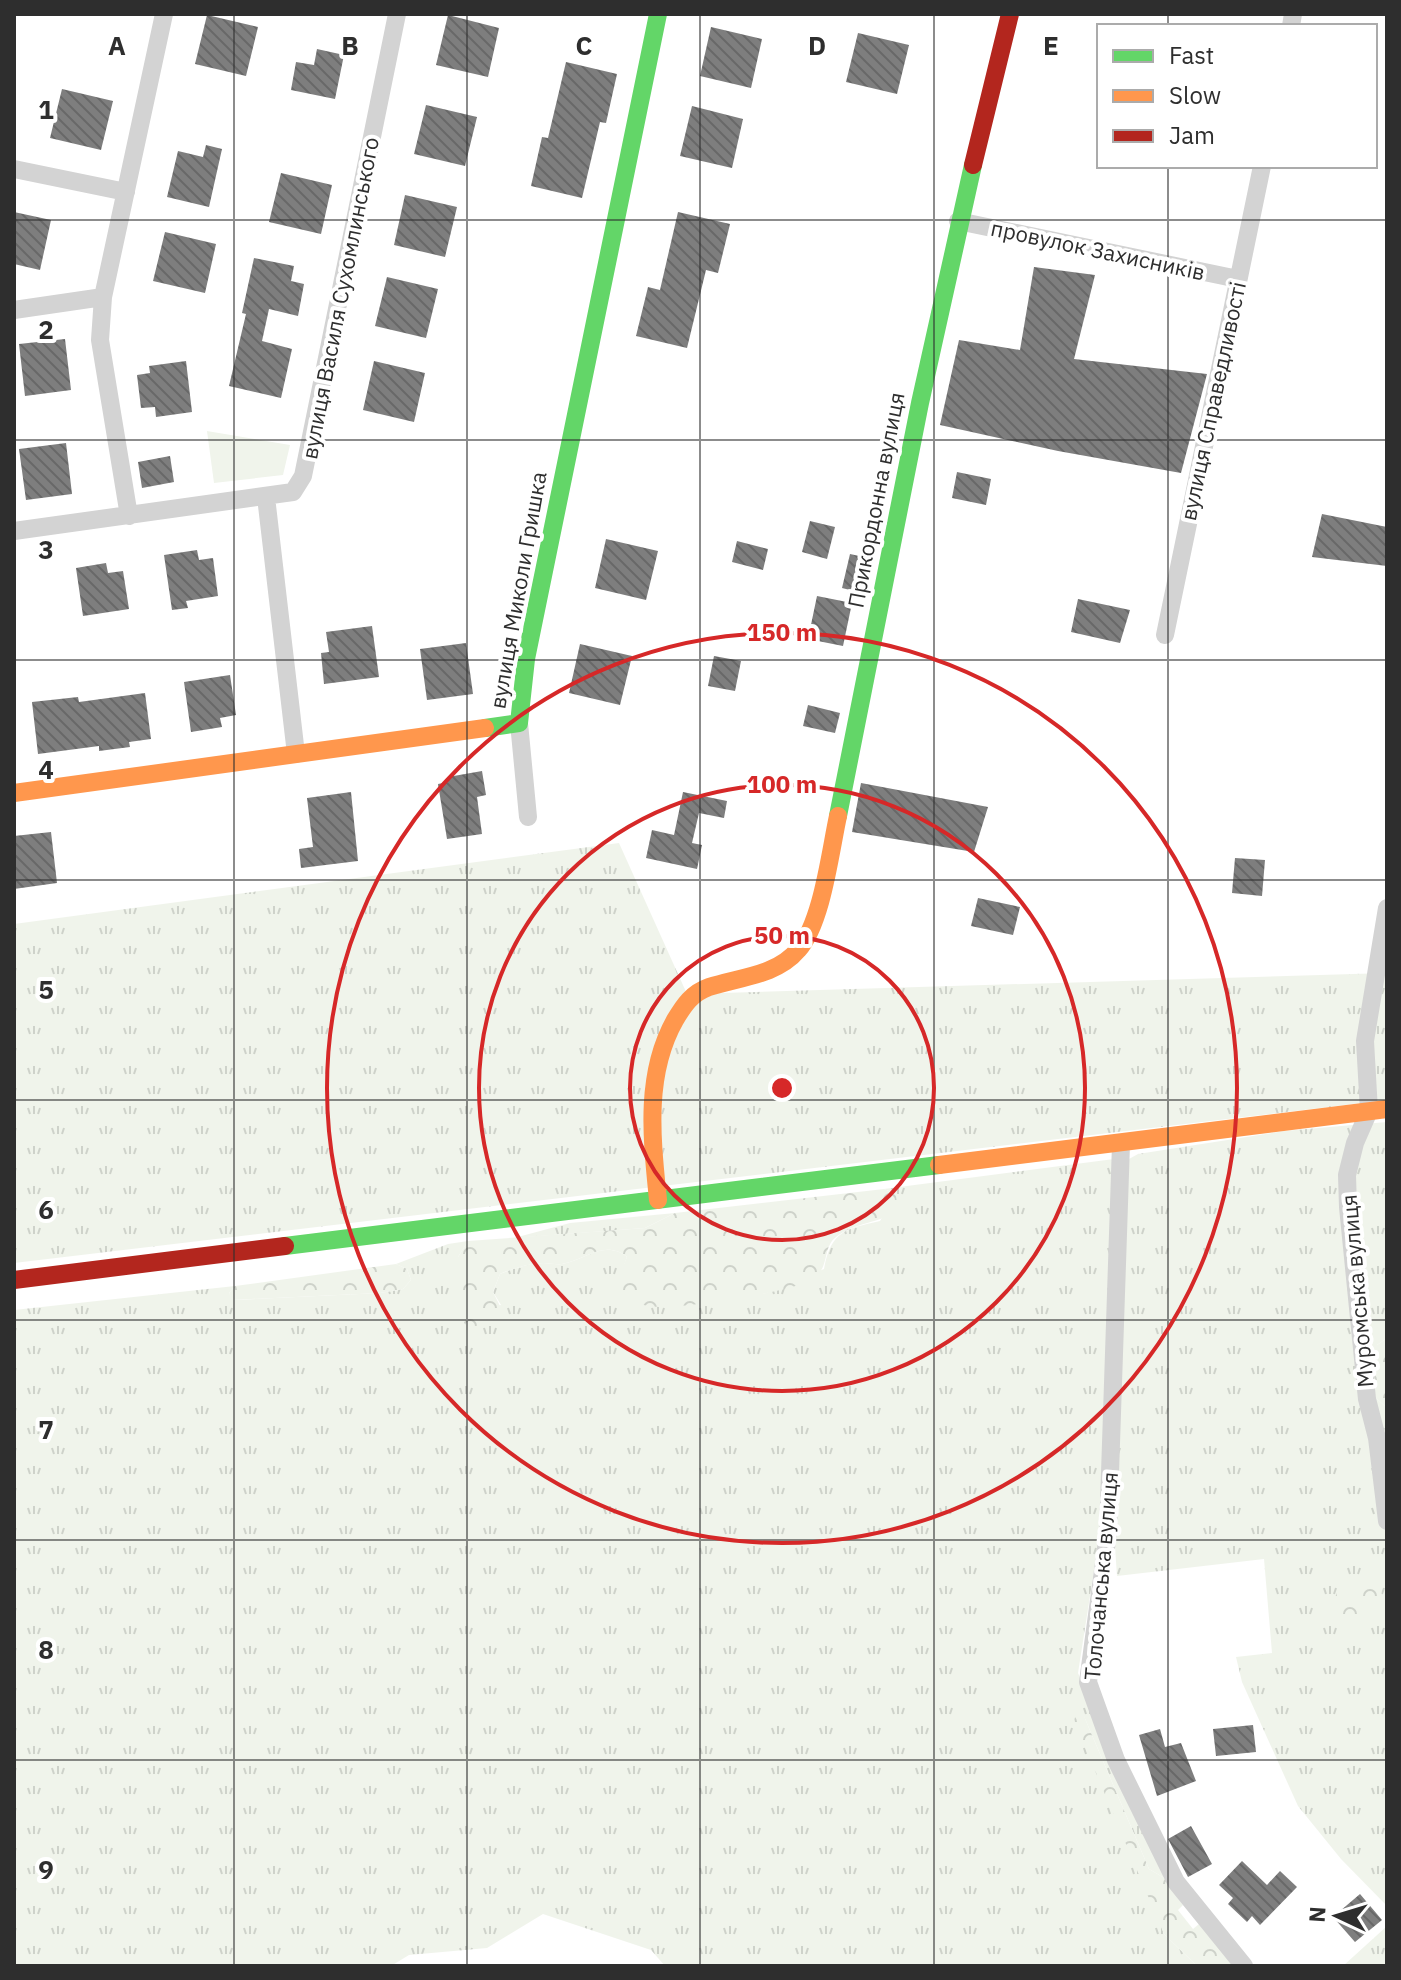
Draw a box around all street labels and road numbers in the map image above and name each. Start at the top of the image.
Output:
street label: вулиця Василя Сухомлинського [294,135,385,461]
street label: провулок Захисників [988,213,1208,286]
street label: вулиця Справедливості [1173,279,1252,523]
street label: Прикордонна вулиця [840,390,911,610]
street label: вулиця Миколи Гришка [482,469,553,711]
street label: Муромська вулиця [1334,1193,1379,1389]
street label: Толочанська вулиця [1077,1471,1124,1681]

